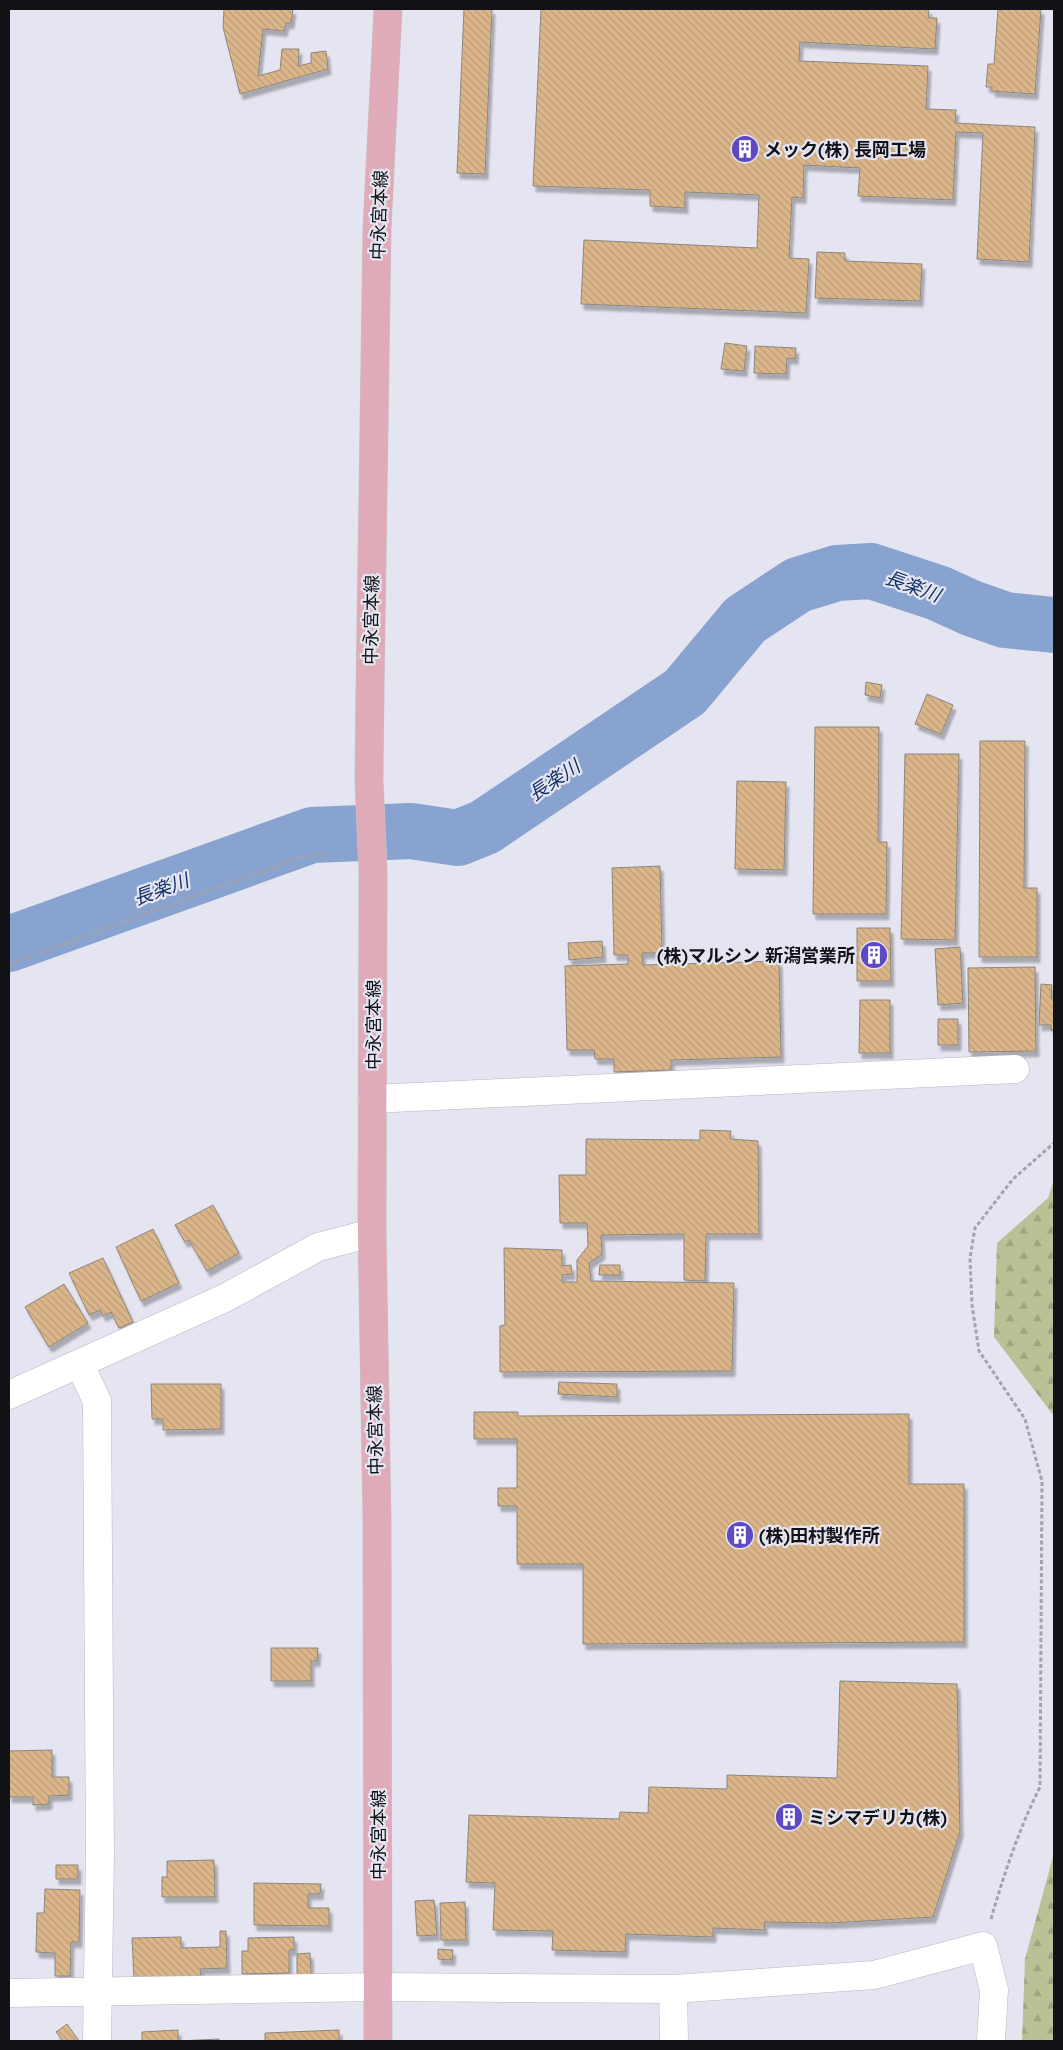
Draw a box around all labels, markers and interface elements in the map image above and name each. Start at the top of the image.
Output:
building icon: メック(株) 長岡工場 [730,134,760,164]
place label: メック(株) 長岡工場 [764,138,926,161]
street label: 中永宮本線 [366,170,392,260]
water label: 長楽川 [882,565,946,608]
street label: 中永宮本線 [359,575,383,665]
water label: 長楽川 [524,753,586,806]
water label: 長楽川 [130,867,194,910]
building icon: (株)マルシン 新潟営業所 [859,940,889,970]
place label: (株)マルシン 新潟営業所 [657,944,855,967]
street label: 中永宮本線 [362,980,385,1070]
street label: 中永宮本線 [363,1385,387,1475]
building icon: (株)田村製作所 [725,1520,755,1550]
place label: (株)田村製作所 [759,1524,880,1547]
street label: 中永宮本線 [367,1790,390,1880]
building icon: ミシマデリカ(株) [774,1802,804,1832]
place label: ミシマデリカ(株) [808,1806,947,1829]

